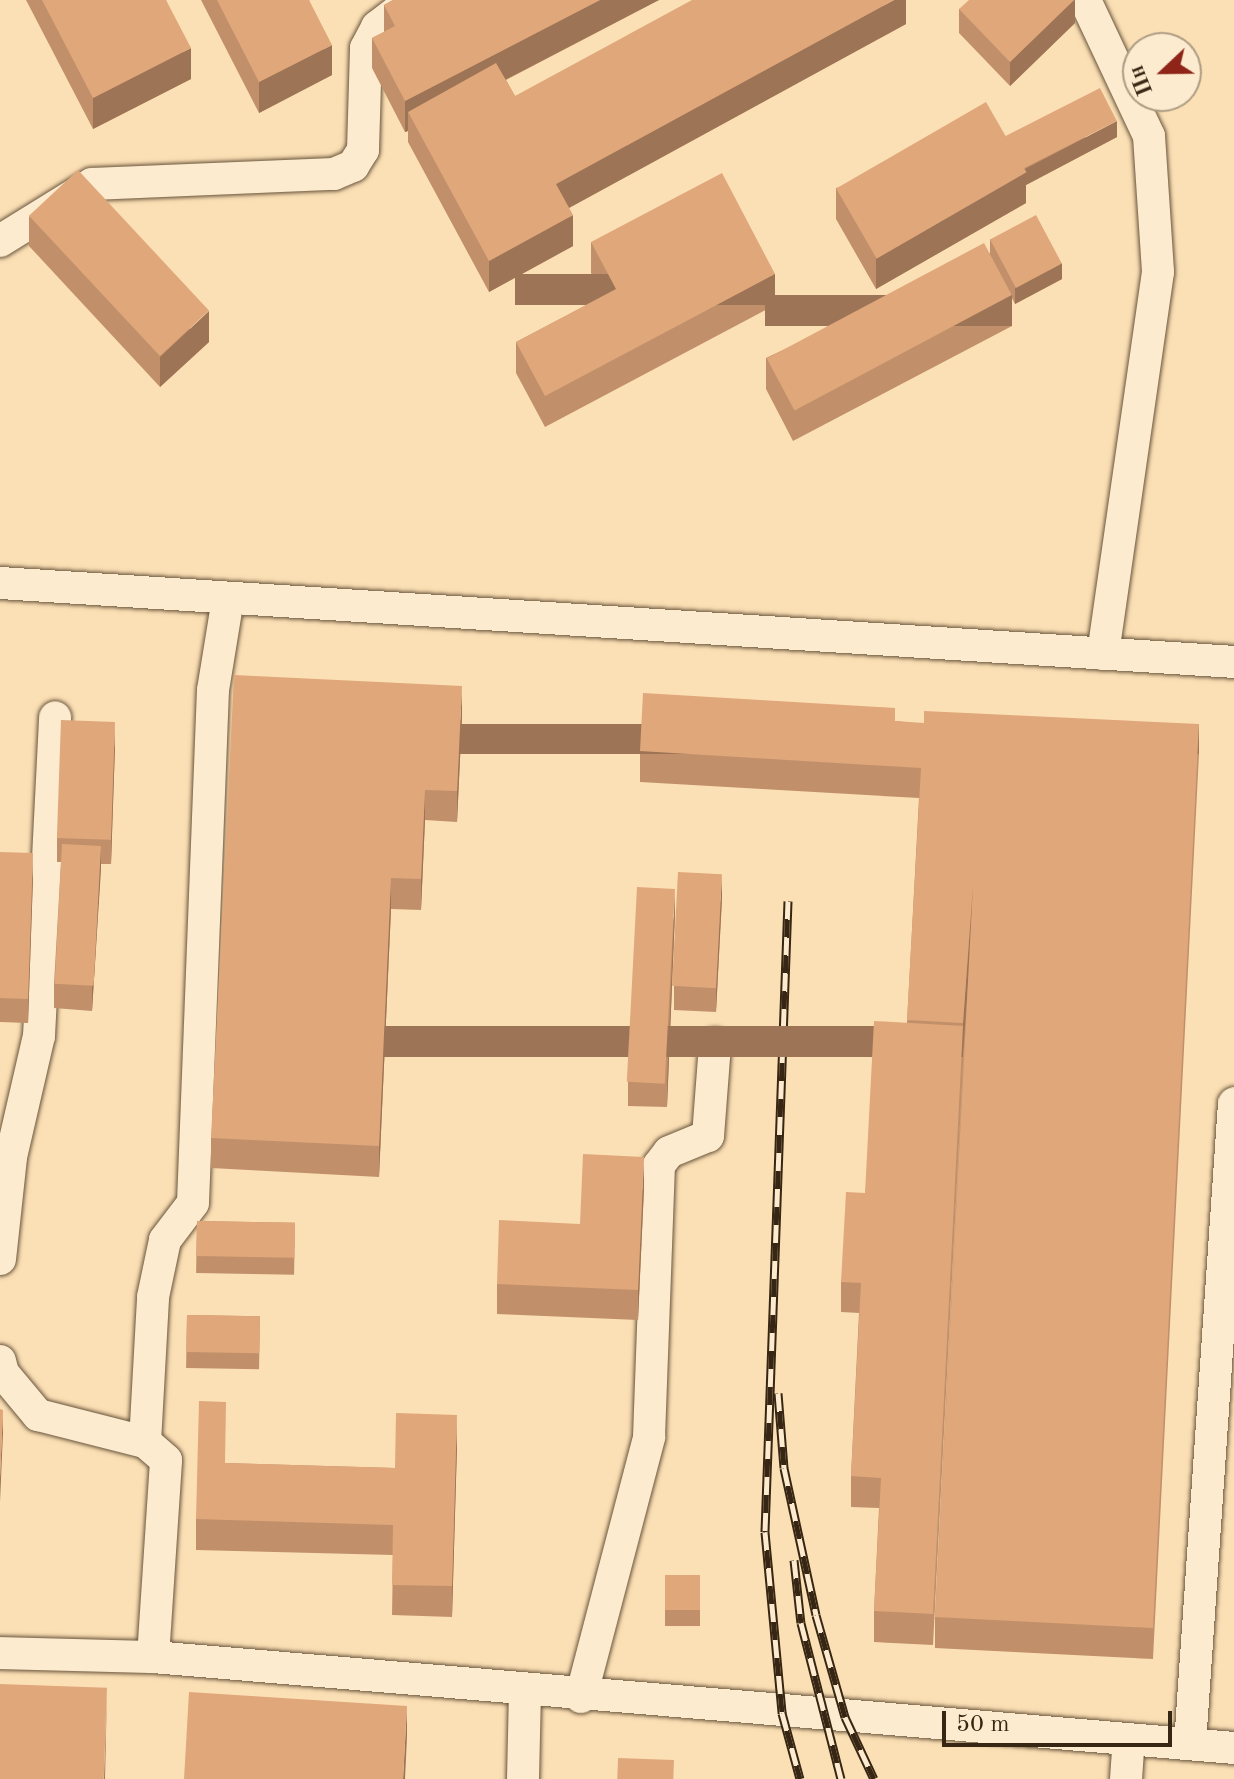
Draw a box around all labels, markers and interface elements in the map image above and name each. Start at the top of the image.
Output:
north arrow [1122,32,1202,112]
text: Пн [1126,62,1157,98]
scale bar [946,1695,1176,1745]
text: 50 m [956,1713,1010,1737]

